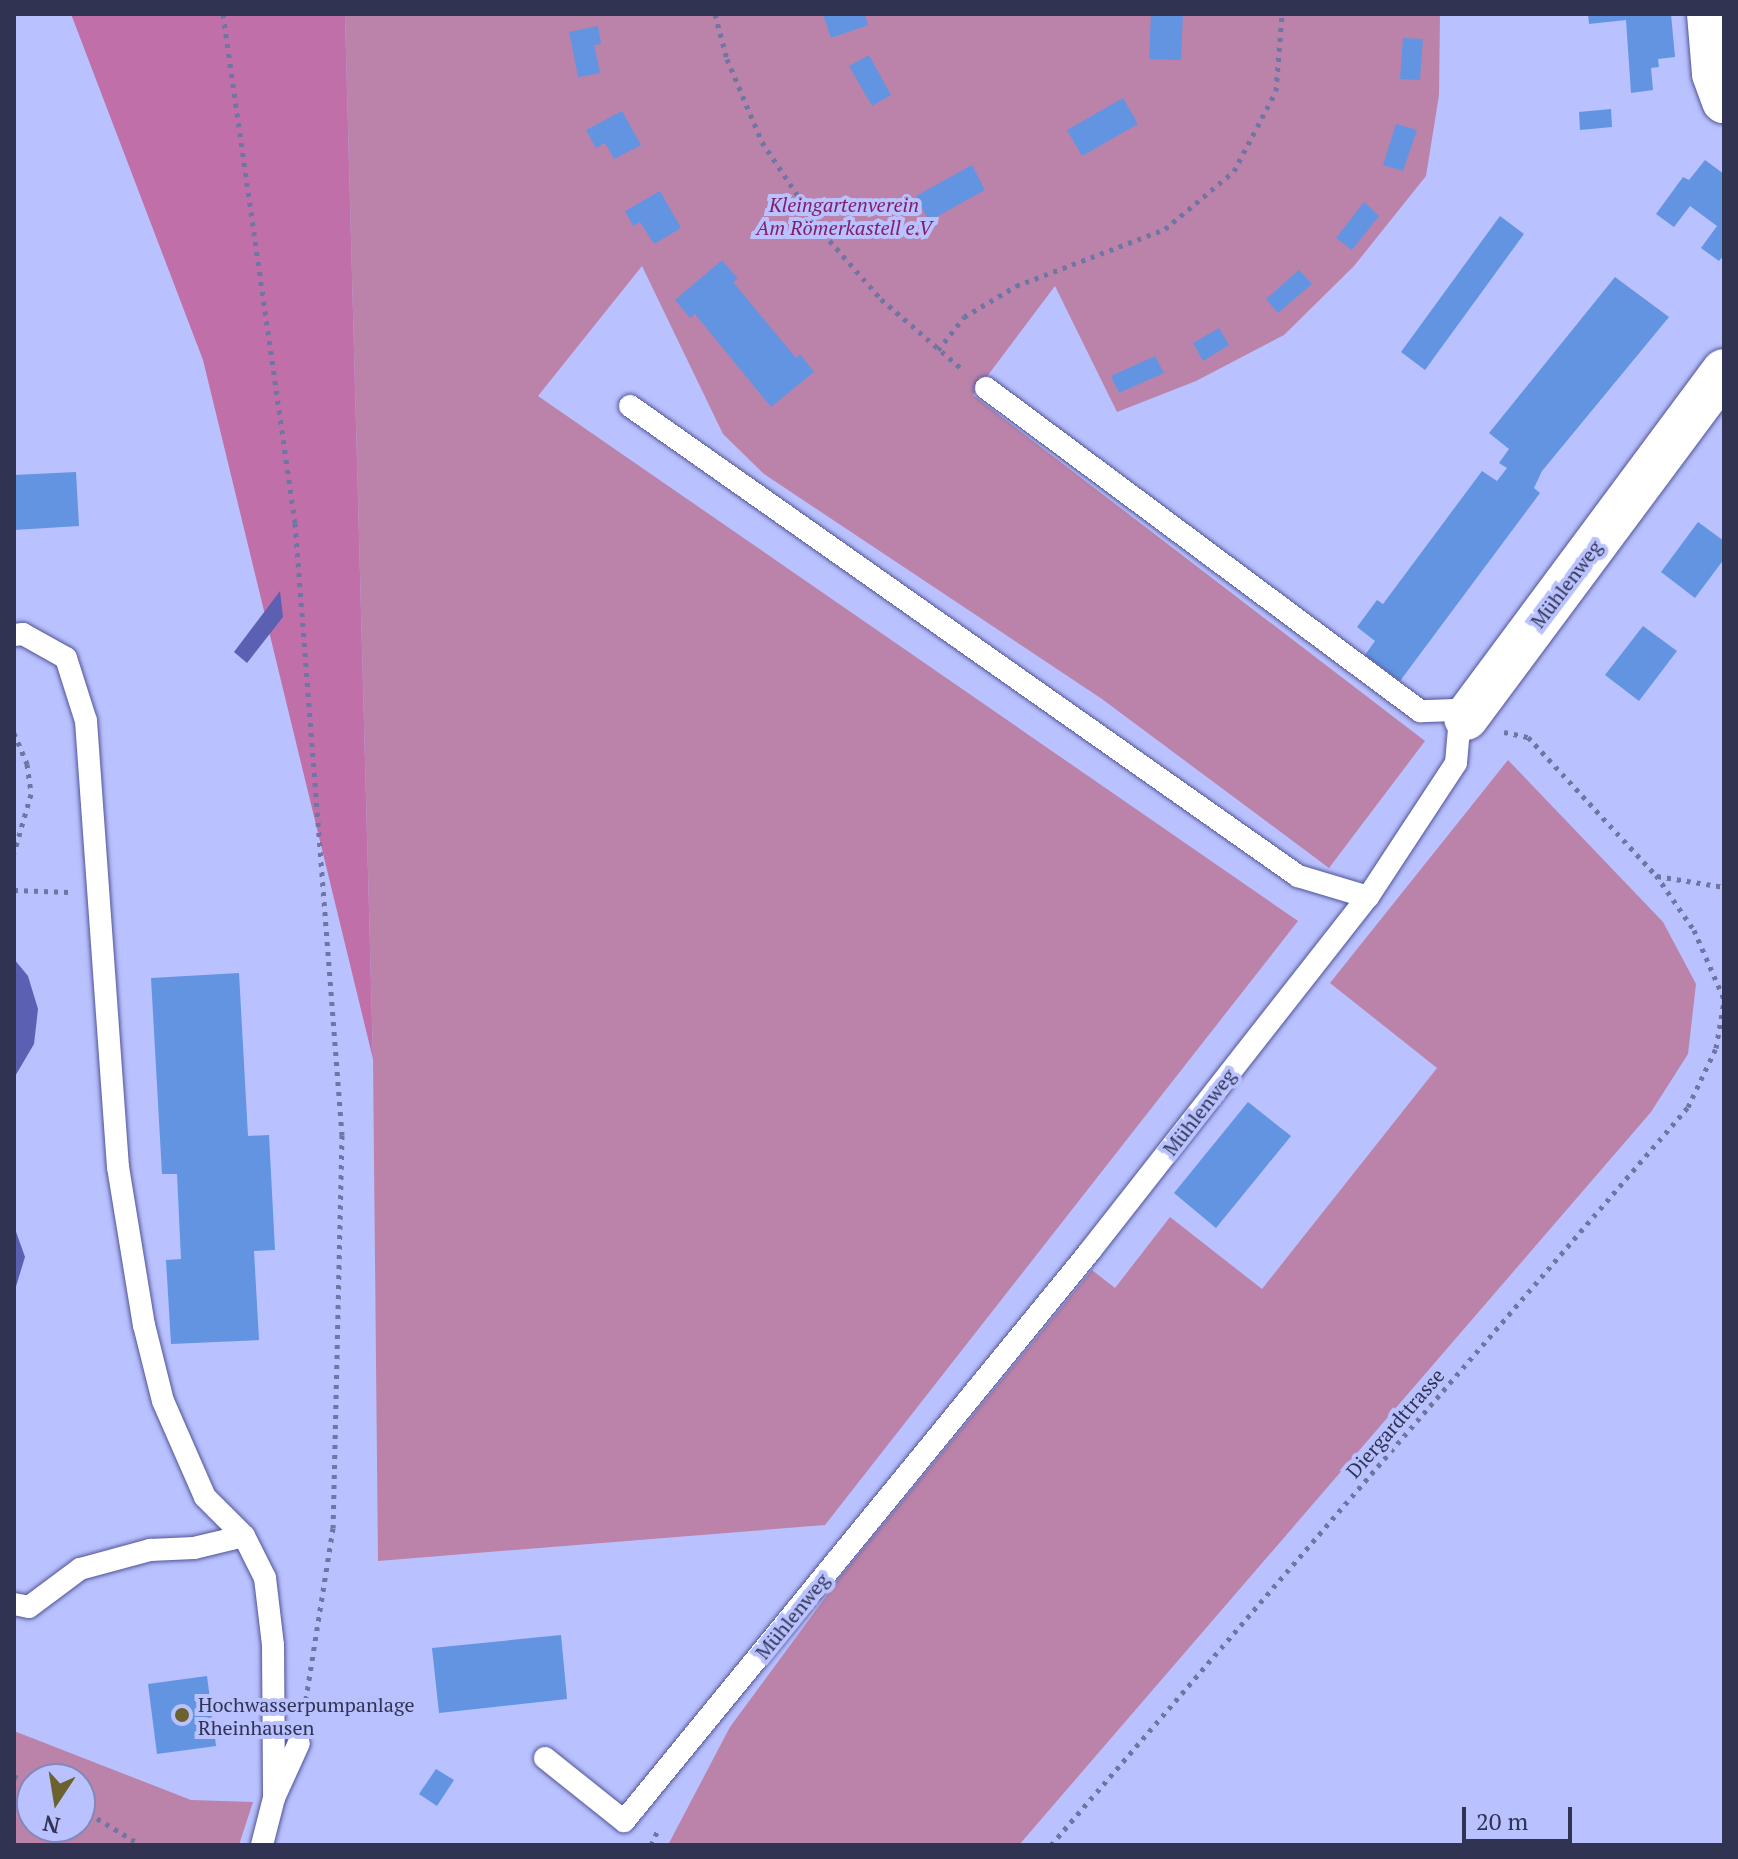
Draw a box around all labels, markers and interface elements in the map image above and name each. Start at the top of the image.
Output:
park label: Kleingartenverein Am Römerkastell e.V [756,193,932,240]
street label: Mühlenweg [1525,535,1607,633]
street label: Mühlenweg [1158,1064,1240,1160]
street label: Diergardttrasse [1341,1363,1449,1483]
street label: Mühlenweg [750,1568,834,1664]
place label: Hochwasserpumpanlage Rheinhausen [198,1692,414,1739]
marker: Hochwasserpumpanlage Rheinhausen [173,1706,191,1724]
north arrow [16,1763,96,1843]
scale bar [1466,1791,1576,1841]
text: 20 m [1476,1805,1528,1837]
text: N [40,1809,62,1841]

